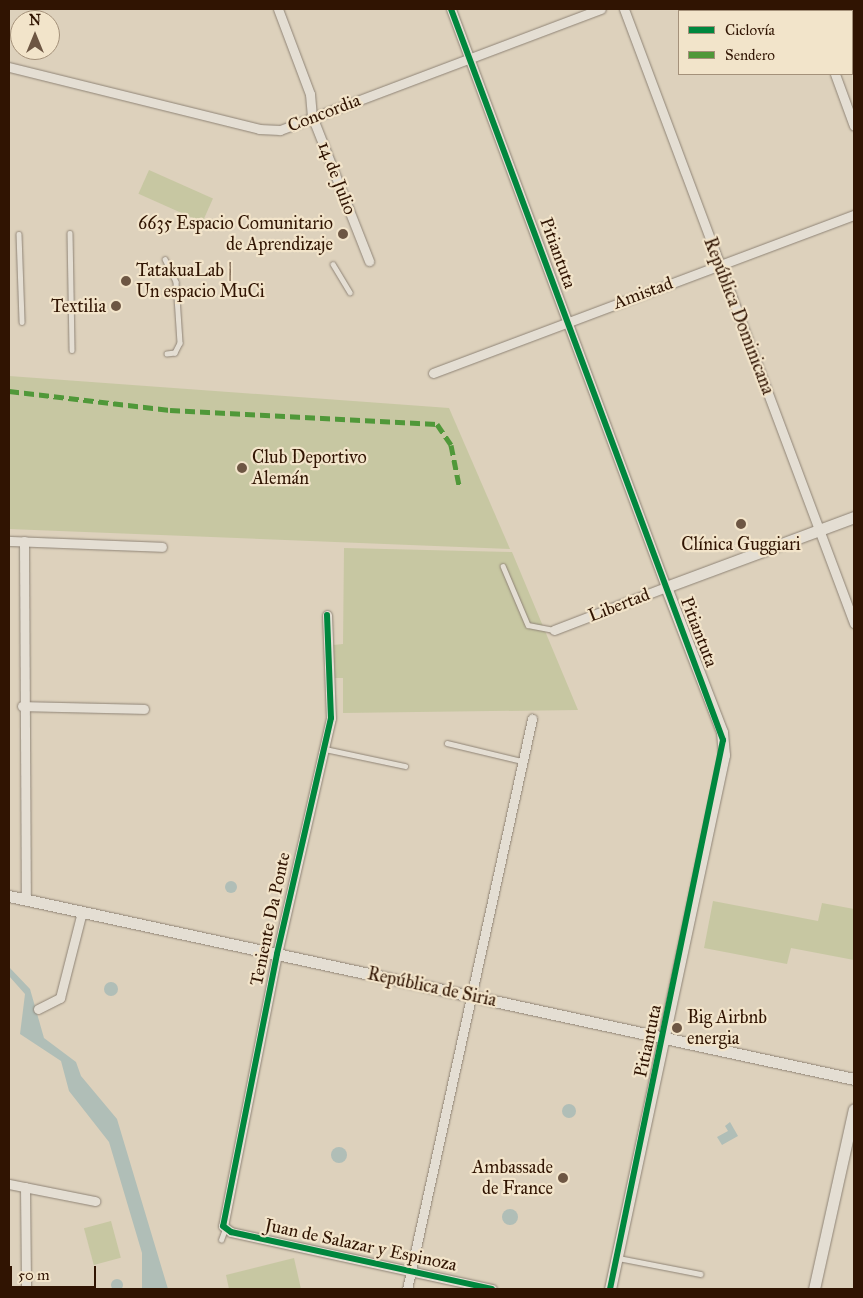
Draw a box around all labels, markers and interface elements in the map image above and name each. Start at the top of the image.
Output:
north arrow [10,10,60,60]
legend [678,10,853,75]
text: N [29,12,41,29]
text: Ciclovía [725,21,775,39]
text: Sendero [725,46,775,64]
street label: Concordia [285,89,363,137]
street label: 14 de Julio [313,138,361,218]
place label: 6635 Espacio Comunitario de Aprendizaje [138,213,333,255]
street label: Pitiantuta [535,215,581,291]
marker: 6635 Espacio Comunitario de Aprendizaje [337,228,349,240]
street label: República Dominicana [699,234,779,398]
place label: TatakuaLab | Un espacio MuCi [136,260,265,302]
street label: Amistad [610,272,676,314]
marker: TatakuaLab | Un espacio MuCi [120,275,132,287]
place label: Textilia [51,295,106,317]
marker: Textilia [110,300,122,312]
place label: Club Deportivo Alemán [252,447,367,489]
marker: Club Deportivo Alemán [236,462,248,474]
marker: Clínica Guggiari [734,517,748,531]
place label: Clínica Guggiari [681,533,801,555]
street label: Libertad [585,583,653,627]
street label: Pitiantuta [676,594,722,670]
street label: Teniente Da Ponte [245,850,295,988]
street label: República de Siria [366,963,498,1011]
street label: Pitiantuta [630,1003,666,1079]
place label: Big Airbnb energia [687,1007,767,1050]
marker: Big Airbnb energia [671,1022,683,1034]
place label: Ambassade de France [472,1157,553,1200]
marker: Ambassade de France [557,1172,569,1184]
street label: Juan de Salazar y Espinoza [263,1214,459,1276]
scale bar [12,1256,99,1288]
text: 50 m [18,1266,50,1284]

